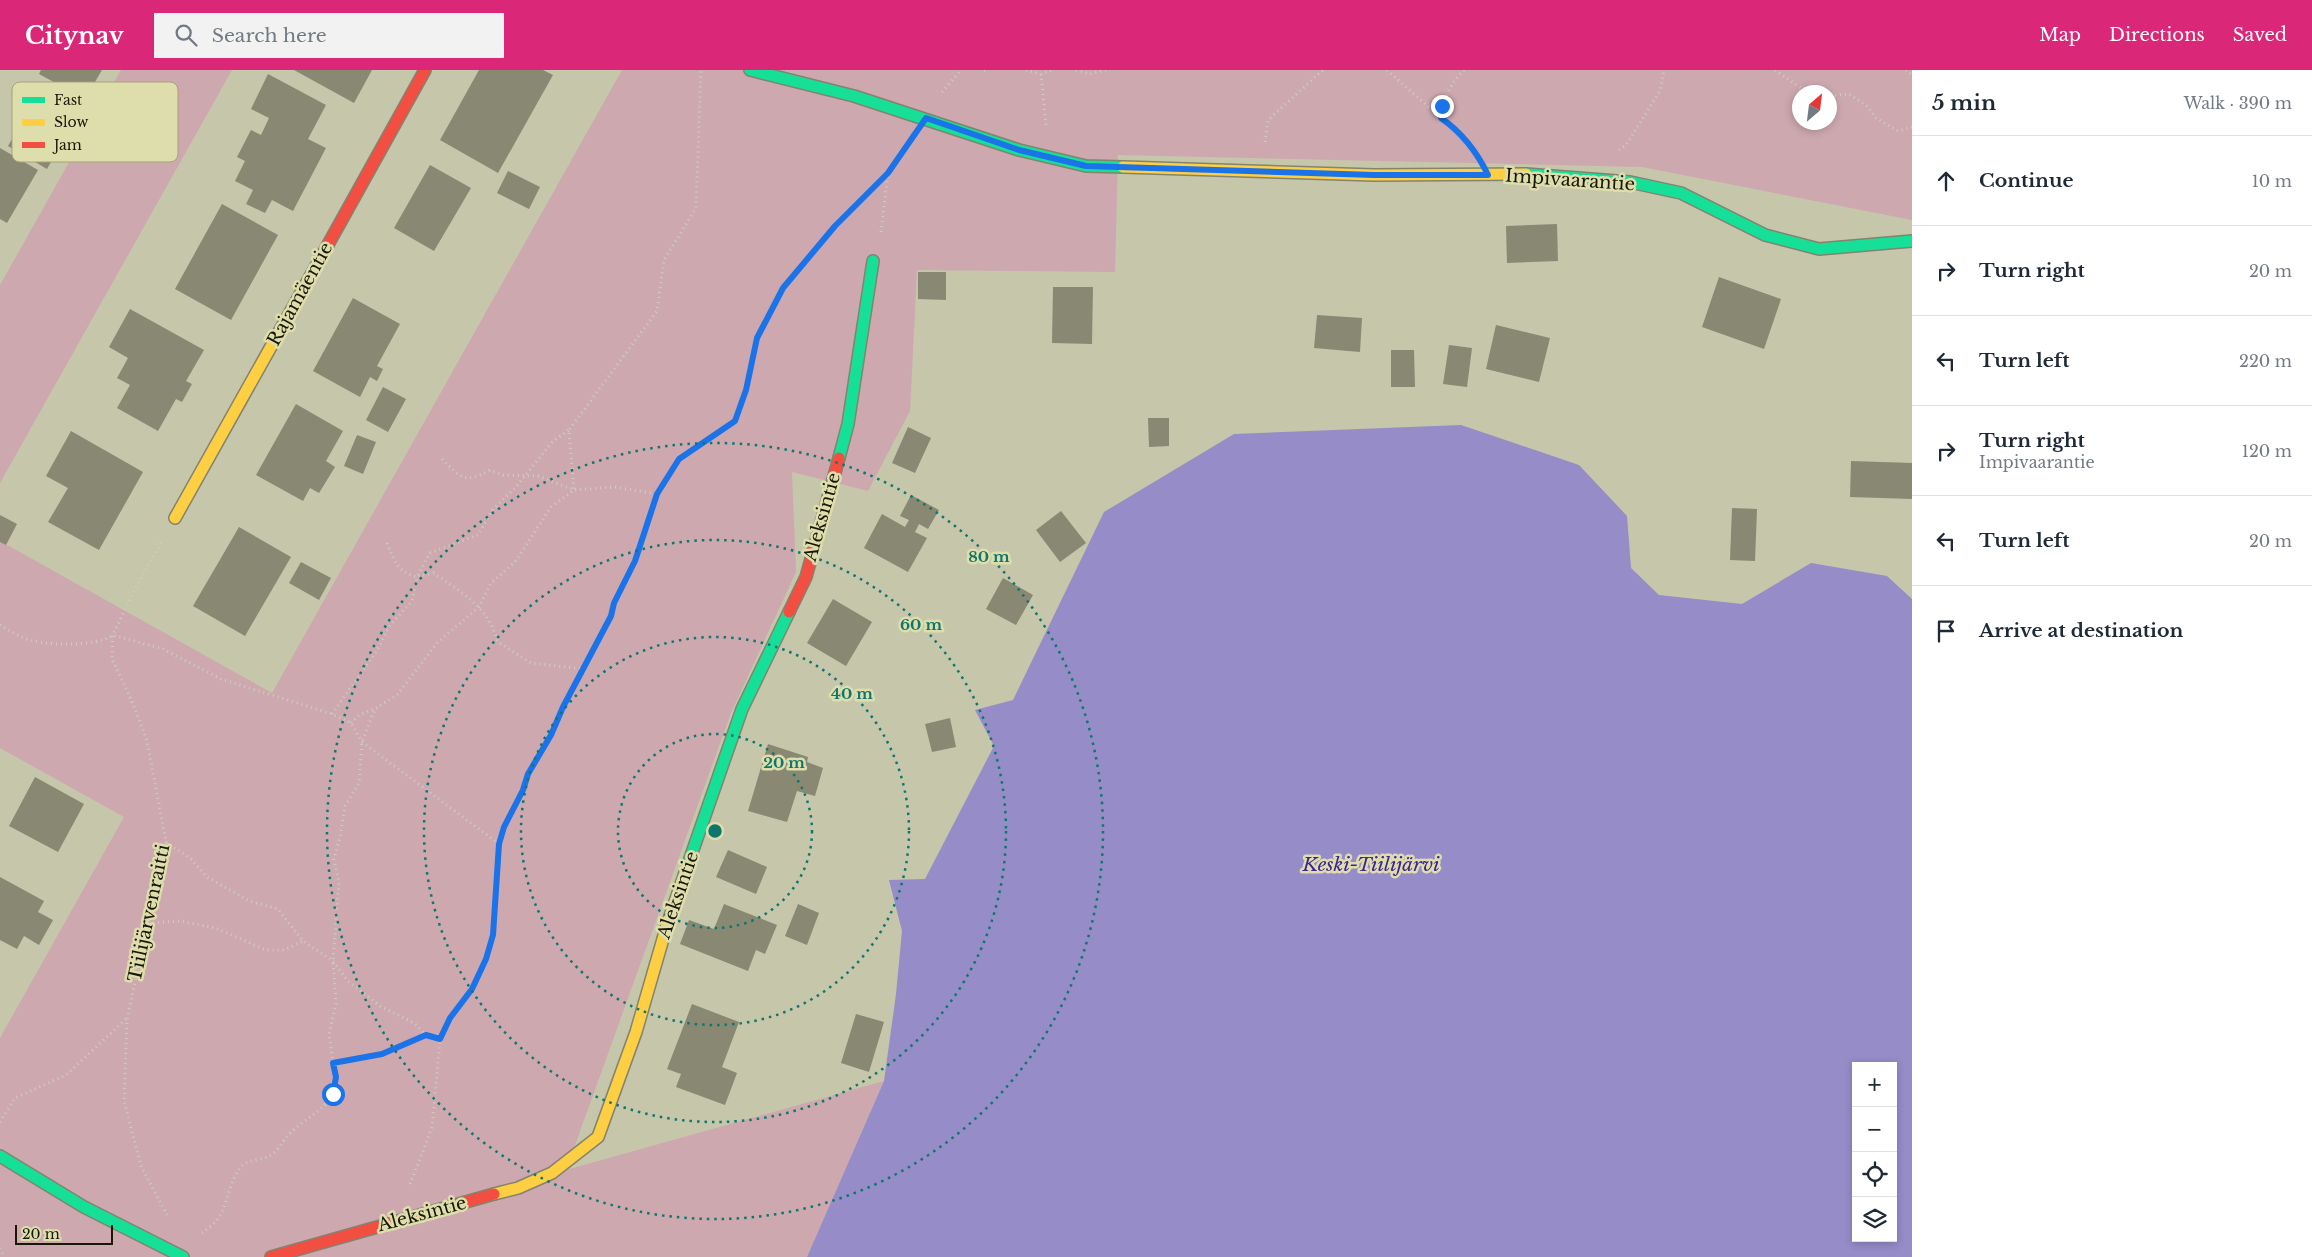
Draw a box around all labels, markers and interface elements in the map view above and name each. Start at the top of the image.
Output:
search box [154,13,504,58]
text: Citynav [25,21,124,50]
icon: search [172,21,200,49]
text: Search here [212,24,327,47]
text: Map [2039,24,2081,46]
text: Directions [2109,24,2205,46]
text: Saved [2233,24,2287,46]
legend [12,82,178,162]
north arrow [1792,85,1837,130]
text: 5 min [1932,90,1996,116]
text: Fast [54,91,83,109]
text: Walk · 390 m [2184,93,2292,113]
route end [1431,95,1454,118]
text: Slow [54,113,88,131]
text: Jam [52,136,82,154]
street label: Impivaarantie [1504,164,1636,196]
icon: ahead [1932,167,1960,195]
text: Continue [1979,169,2074,192]
text: 10 m [2252,171,2292,191]
street label: Rajamäentie [263,238,337,350]
icon: right [1932,257,1960,285]
text: Turn right [1979,259,2085,282]
text: 20 m [2249,261,2292,281]
icon: left [1932,347,1960,375]
text: Turn left [1979,349,2070,372]
text: 220 m [2239,351,2292,371]
text: Turn right [1979,429,2085,452]
icon: right [1932,437,1960,465]
text: 120 m [2242,441,2292,461]
text: Impivaarantie [1979,452,2095,472]
street label: Aleksintie [799,470,845,565]
icon: left [1932,527,1960,555]
text: Turn left [1979,529,2070,552]
text: 20 m [2249,531,2292,551]
text: 80 m [968,547,1010,566]
text: 60 m [900,615,942,634]
icon: arrive [1932,617,1960,645]
text: Arrive at destination [1979,619,2183,642]
text: 40 m [831,684,873,703]
text: 20 m [763,753,805,772]
centre of rings [706,822,724,840]
street label: Tiilijärvenraitti [124,842,174,984]
street label: Aleksintie [652,848,703,943]
water label: Keski-Tiilijärvi [1302,853,1440,876]
map controls [1852,1062,1897,1242]
button: + [1852,1062,1897,1107]
route start [322,1083,345,1106]
button: − [1852,1107,1897,1152]
button: locate [1852,1152,1897,1197]
street label: Aleksintie [374,1192,469,1237]
button: layers [1852,1197,1897,1242]
scale bar [15,1222,112,1245]
text: 20 m [22,1225,60,1243]

